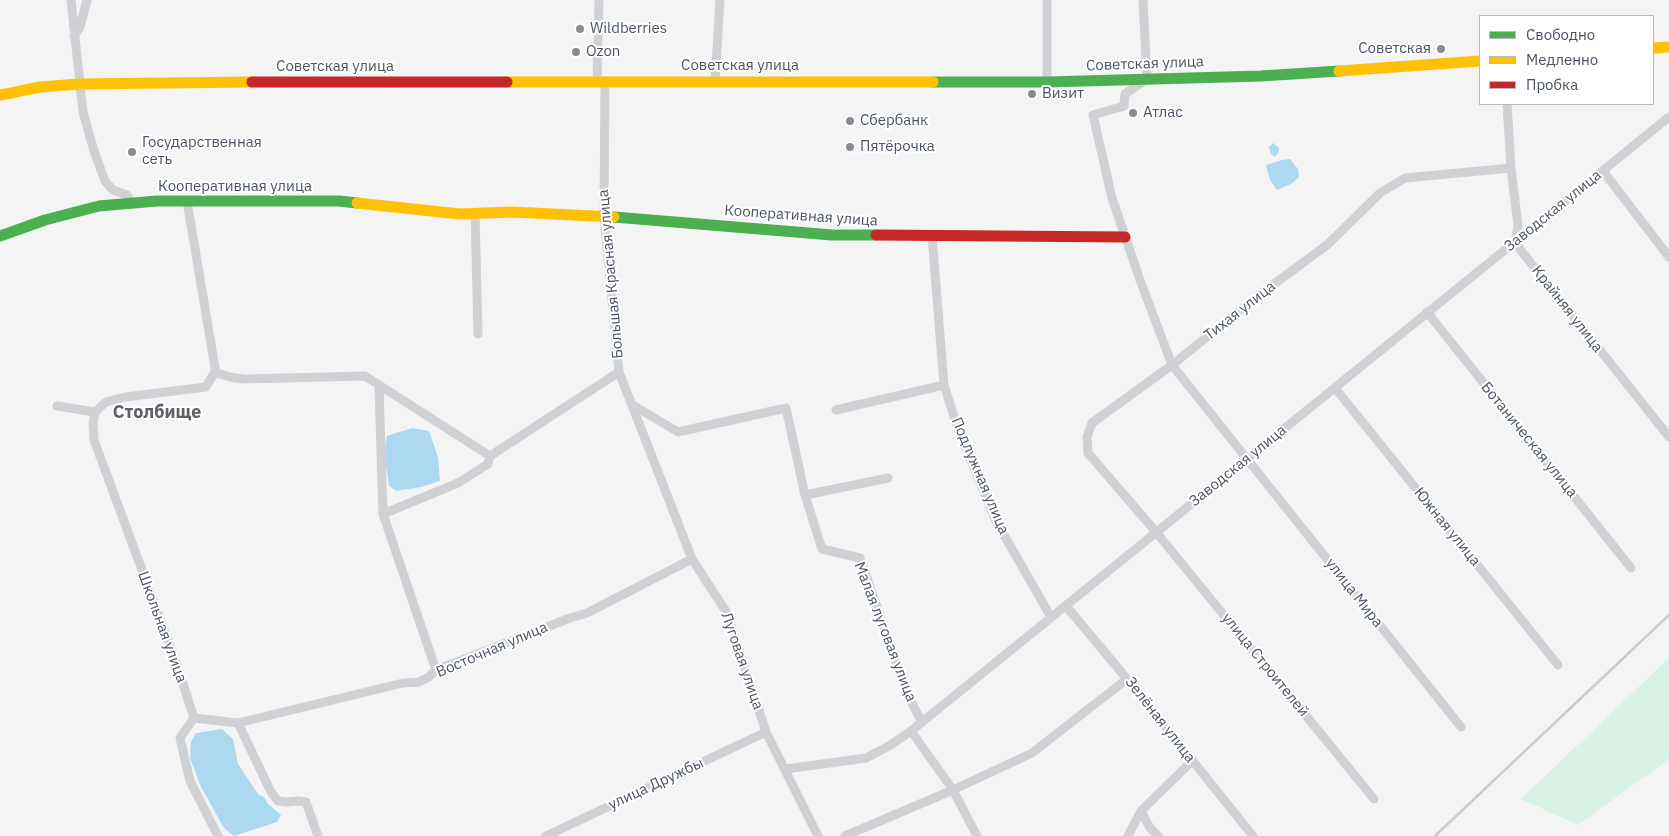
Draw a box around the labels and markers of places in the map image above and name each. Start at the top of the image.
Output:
place label: Wildberries [590,20,667,38]
marker: Wildberries [574,23,586,35]
place label: Советская [1358,40,1431,58]
place label: Ozon [586,43,620,61]
marker: Советская [1435,43,1447,55]
marker: Ozon [570,46,582,58]
place label: Визит [1042,85,1084,103]
marker: Визит [1026,88,1038,100]
place label: Атлас [1143,104,1183,122]
marker: Атлас [1127,107,1139,119]
place label: Сбербанк [860,112,928,130]
marker: Сбербанк [844,115,856,127]
place label: Государственная сеть [142,134,262,169]
place label: Пятёрочка [860,138,935,156]
marker: Пятёрочка [844,141,856,153]
marker: Государственная сеть [126,146,138,158]

